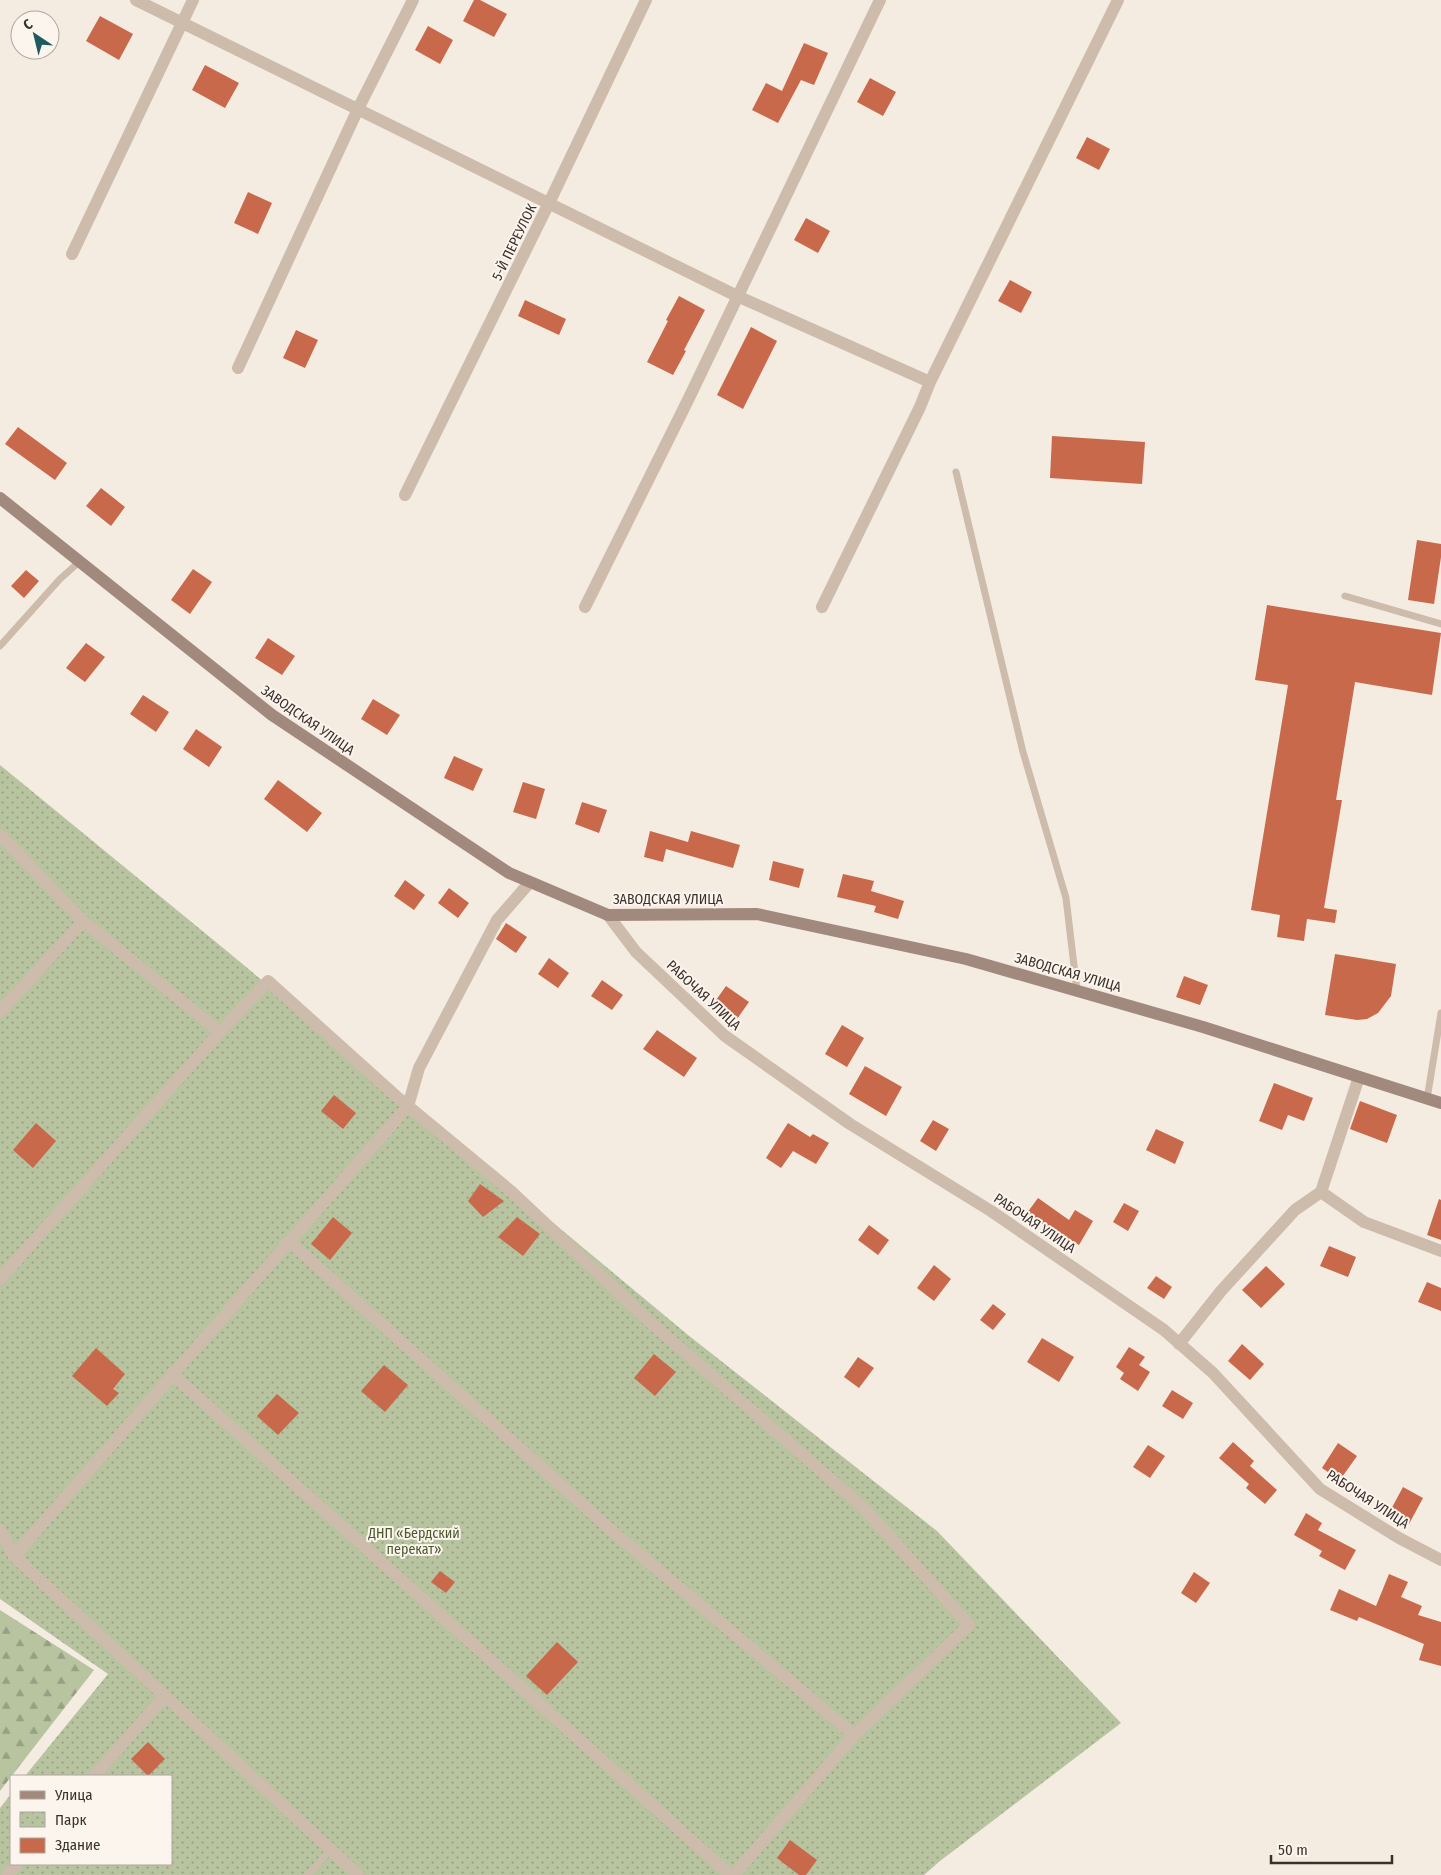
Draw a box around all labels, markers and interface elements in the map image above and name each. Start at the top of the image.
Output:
north arrow [10,10,60,60]
text: С [20,15,36,34]
street label: 5-Й ПЕРЕУЛОК [489,201,541,283]
street label: ЗАВОДСКАЯ УЛИЦА [258,682,358,759]
street label: ЗАВОДСКАЯ УЛИЦА [613,891,724,908]
street label: ЗАВОДСКАЯ УЛИЦА [1013,949,1124,996]
street label: РАБОЧАЯ УЛИЦА [663,957,745,1034]
street label: РАБОЧАЯ УЛИЦА [991,1190,1079,1257]
street label: РАБОЧАЯ УЛИЦА [1323,1466,1413,1533]
park label: ДНП «Бердский перекат» [367,1525,460,1558]
legend [10,1775,172,1865]
text: Улица [54,1786,93,1804]
text: Парк [55,1811,86,1829]
scale bar [1271,1832,1392,1864]
text: Здание [55,1836,101,1854]
text: 50 m [1278,1841,1308,1859]

